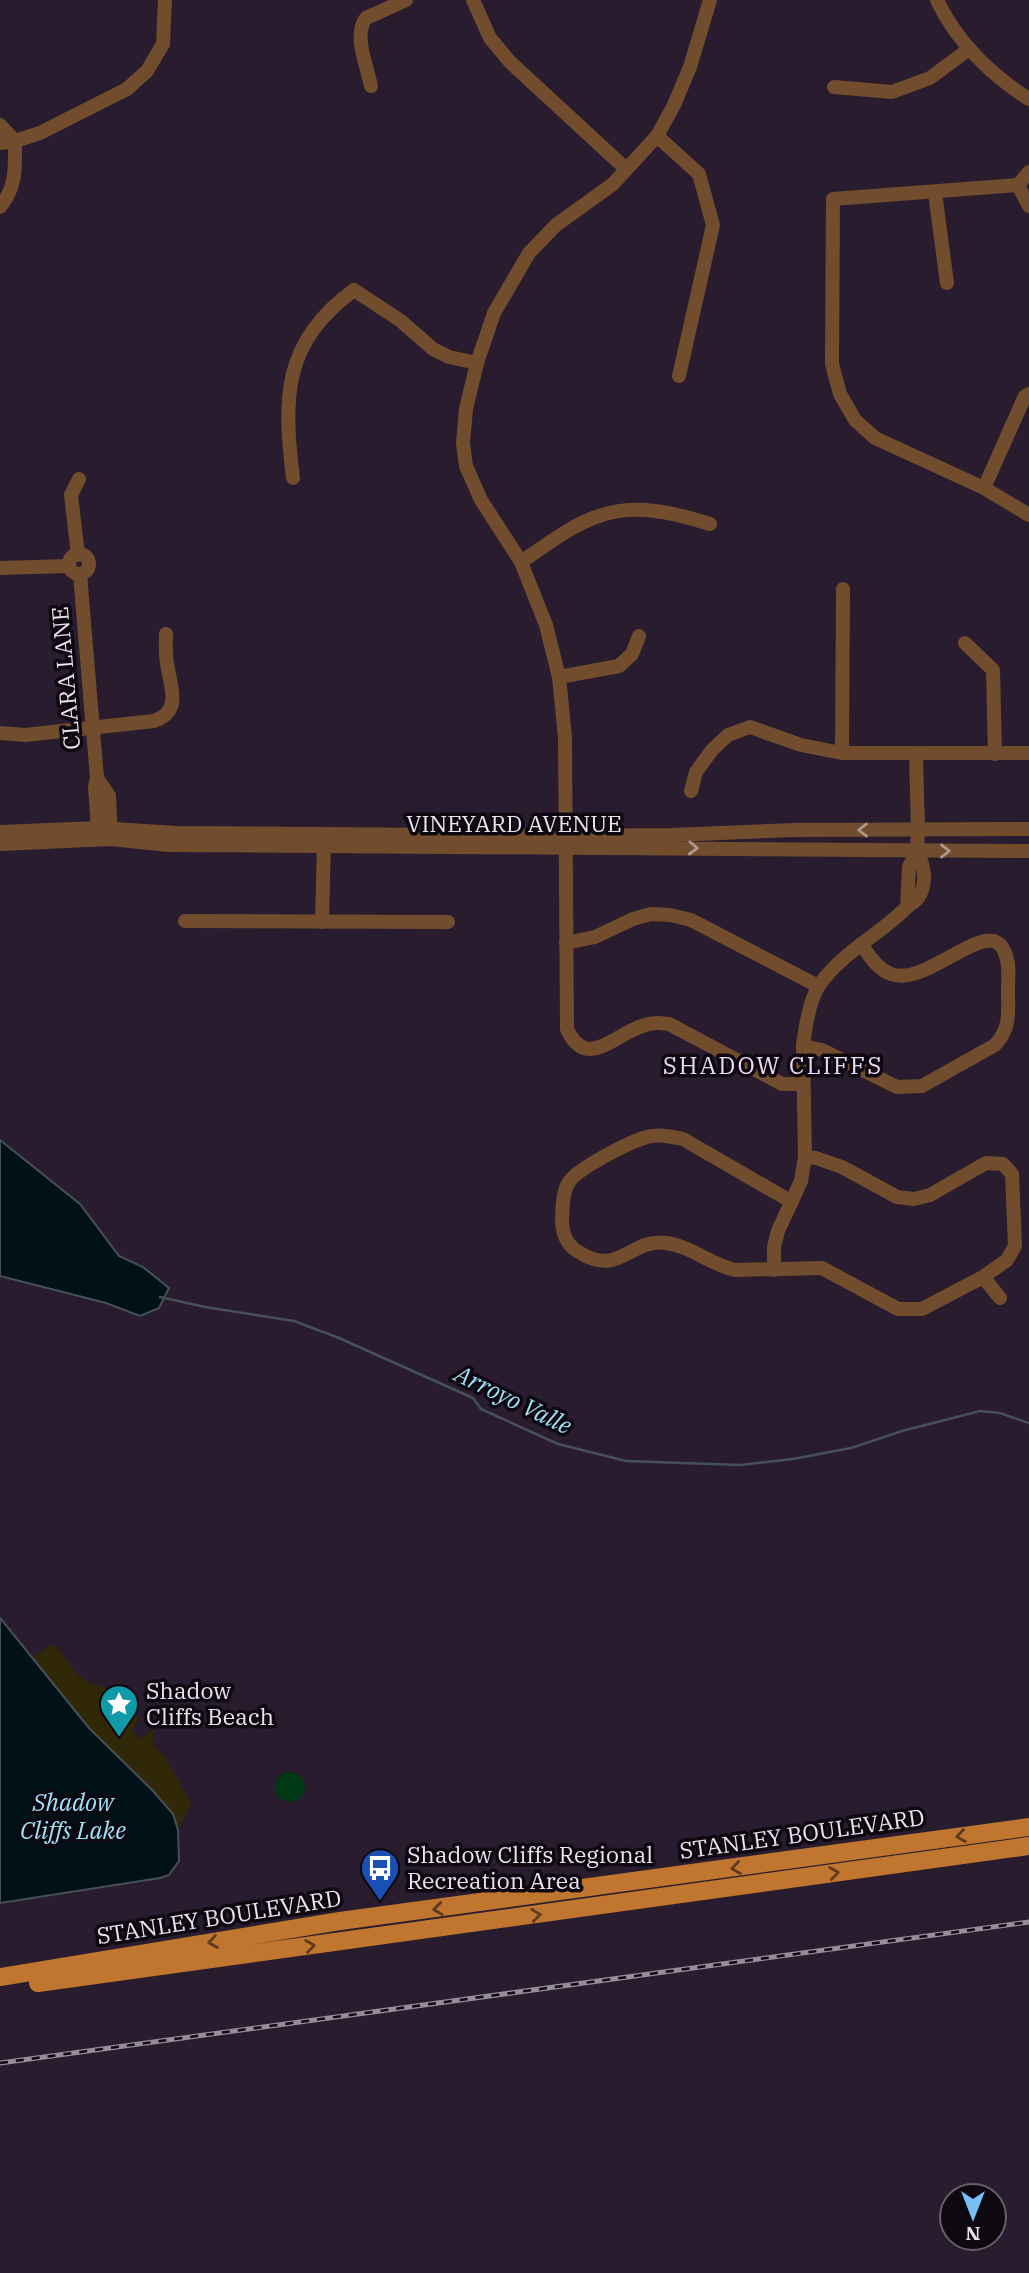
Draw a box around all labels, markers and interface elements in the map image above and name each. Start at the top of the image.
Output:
street label: CLARA LANE [44,605,86,751]
street label: VINEYARD AVENUE [406,808,622,838]
one-way arrow [857,822,868,838]
one-way arrow [689,840,699,856]
one-way arrow [941,843,951,859]
district label: SHADOW CLIFFS [663,1049,883,1081]
water label: Arroyo Valle [448,1356,577,1441]
place label: Shadow Cliffs Beach [146,1675,274,1731]
place icon: Shadow Cliffs Beach [98,1683,140,1738]
water label: Shadow Cliffs Lake [20,1786,126,1846]
street label: STANLEY BOULEVARD [677,1801,926,1865]
one-way arrow [956,1828,967,1843]
place label: Shadow Cliffs Regional Recreation Area [407,1839,653,1895]
bus stop icon: Shadow Cliffs Regional Recreation Area [359,1847,401,1902]
one-way arrow [730,1860,742,1875]
one-way arrow [828,1866,840,1881]
street label: STANLEY BOULEVARD [94,1882,343,1950]
one-way arrow [432,1901,444,1916]
one-way arrow [530,1907,542,1922]
one-way arrow [207,1934,219,1949]
one-way arrow [304,1938,316,1953]
north arrow [938,2182,1008,2252]
text: N [965,2222,981,2246]

